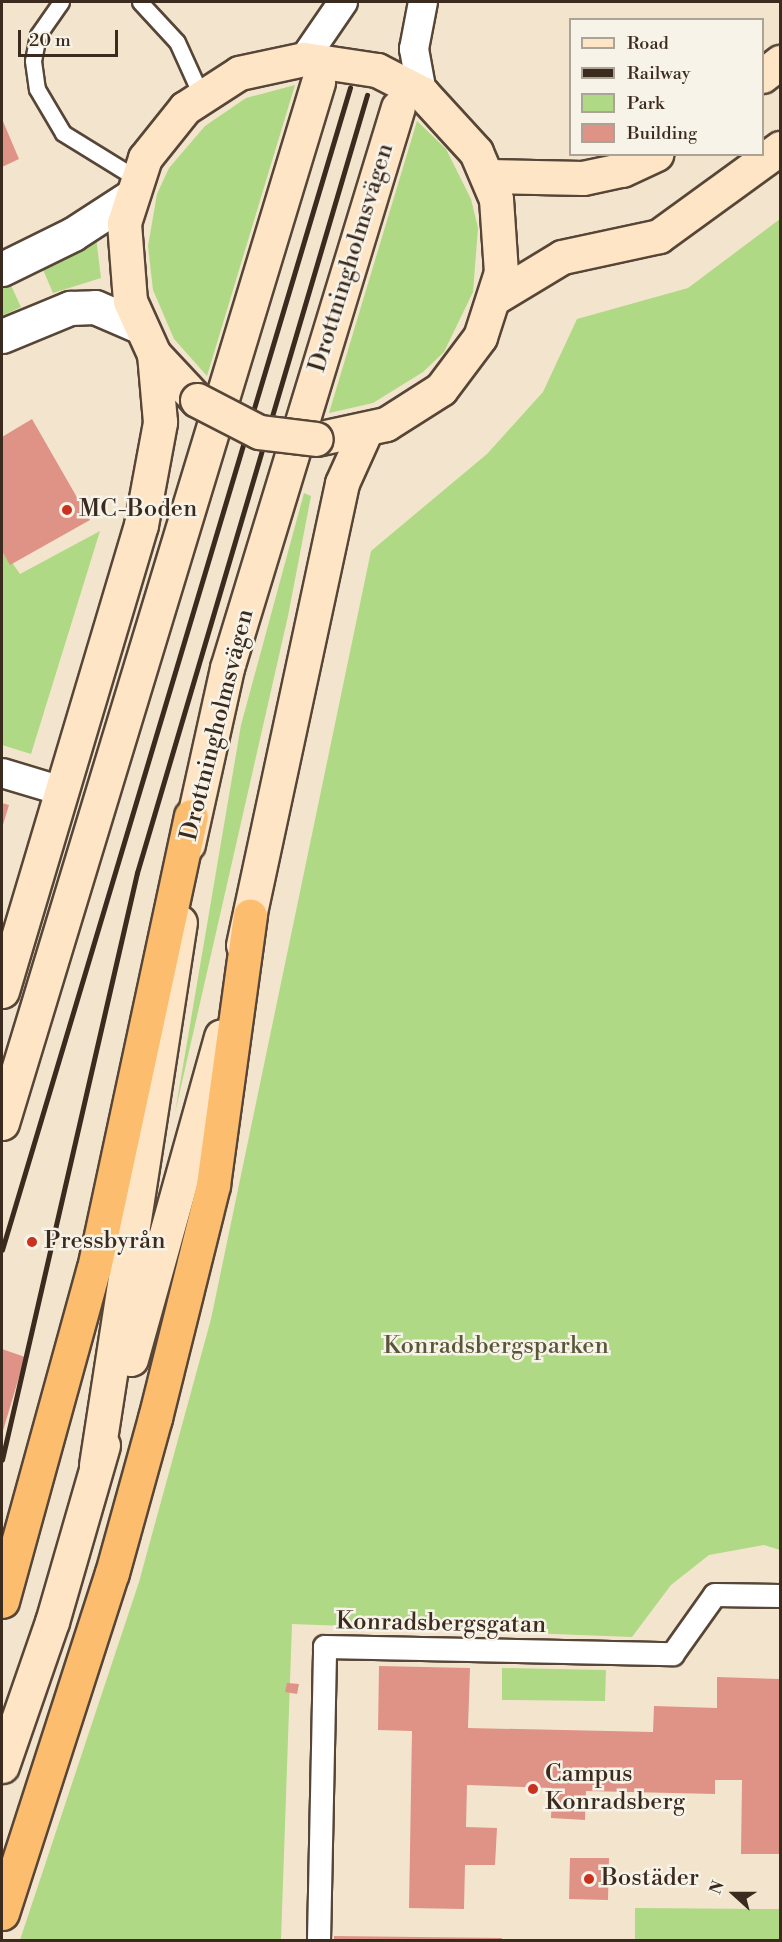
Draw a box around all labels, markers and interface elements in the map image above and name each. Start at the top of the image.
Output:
scale bar [21,18,122,56]
legend [569,18,764,156]
text: 20 m [29,29,71,52]
text: Road [627,32,669,55]
text: Railway [627,62,690,85]
text: Park [627,92,664,115]
text: Building [627,122,697,145]
street label: Drottningholmsvägen [304,140,400,376]
place label: MC-Boden [79,496,197,524]
marker: MC-Boden [60,503,74,517]
street label: Drottningholmsvägen [175,606,261,844]
place label: Pressbyrån [44,1228,166,1256]
marker: Pressbyrån [25,1235,39,1249]
park label: Konradsbergsparken [383,1333,609,1361]
street label: Konradsbergsgatan [336,1608,546,1640]
place label: Campus Konradsberg [545,1761,685,1817]
marker: Campus Konradsberg [526,1782,540,1796]
north arrow [704,1864,764,1924]
place label: Bostäder [601,1865,699,1893]
marker: Bostäder [582,1872,596,1886]
text: N [706,1878,729,1897]

